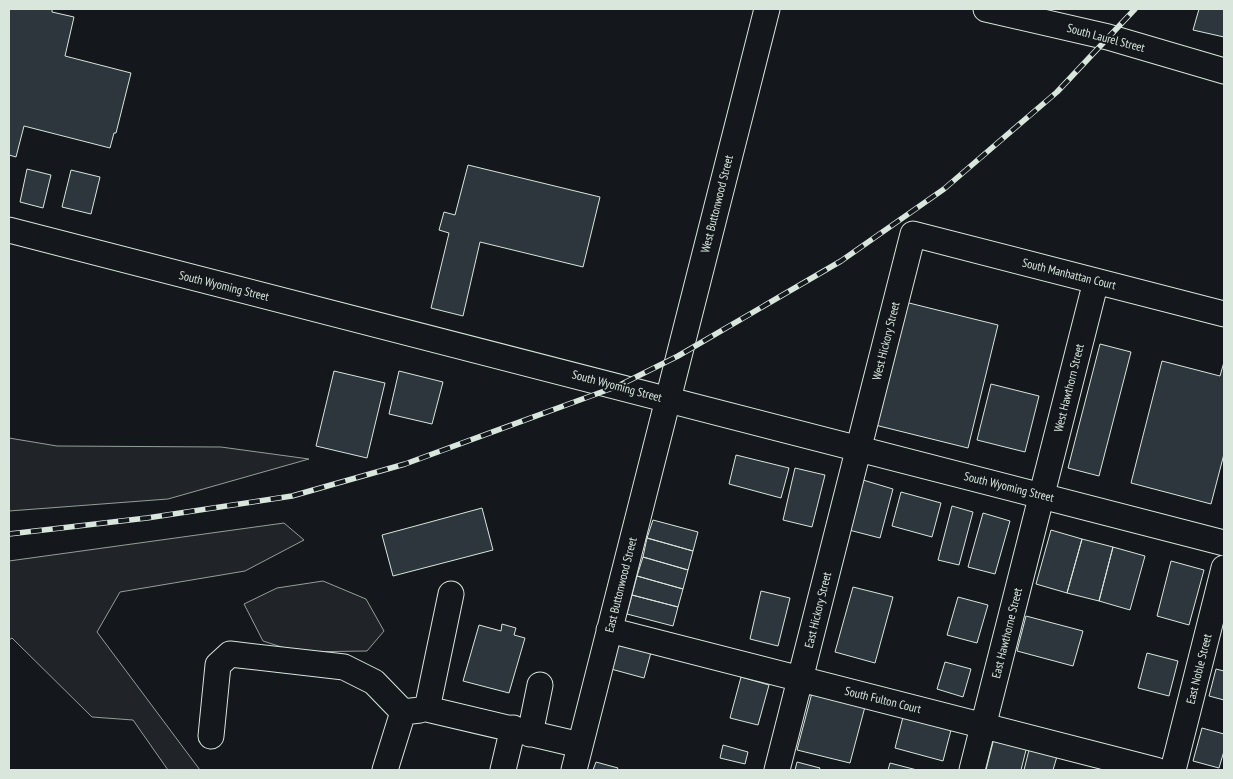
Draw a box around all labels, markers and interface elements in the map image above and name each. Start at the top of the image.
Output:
street label: South Laurel Street [1066,20,1147,55]
street label: West Buttonwood Street [697,153,736,254]
street label: South Manhattan Court [1021,255,1118,293]
street label: South Wyoming Street [178,267,271,304]
street label: West Hickory Street [869,299,903,382]
street label: West Hawthorn Street [1050,341,1087,434]
street label: South Wyoming Street [571,366,664,405]
street label: South Wyoming Street [963,468,1056,505]
street label: East Buttonwood Street [601,535,640,634]
street label: East Hickory Street [801,570,834,649]
street label: East Hawthorne Street [988,585,1025,680]
street label: East Noble Street [1183,632,1215,706]
street label: South Fulton Court [843,683,924,716]

